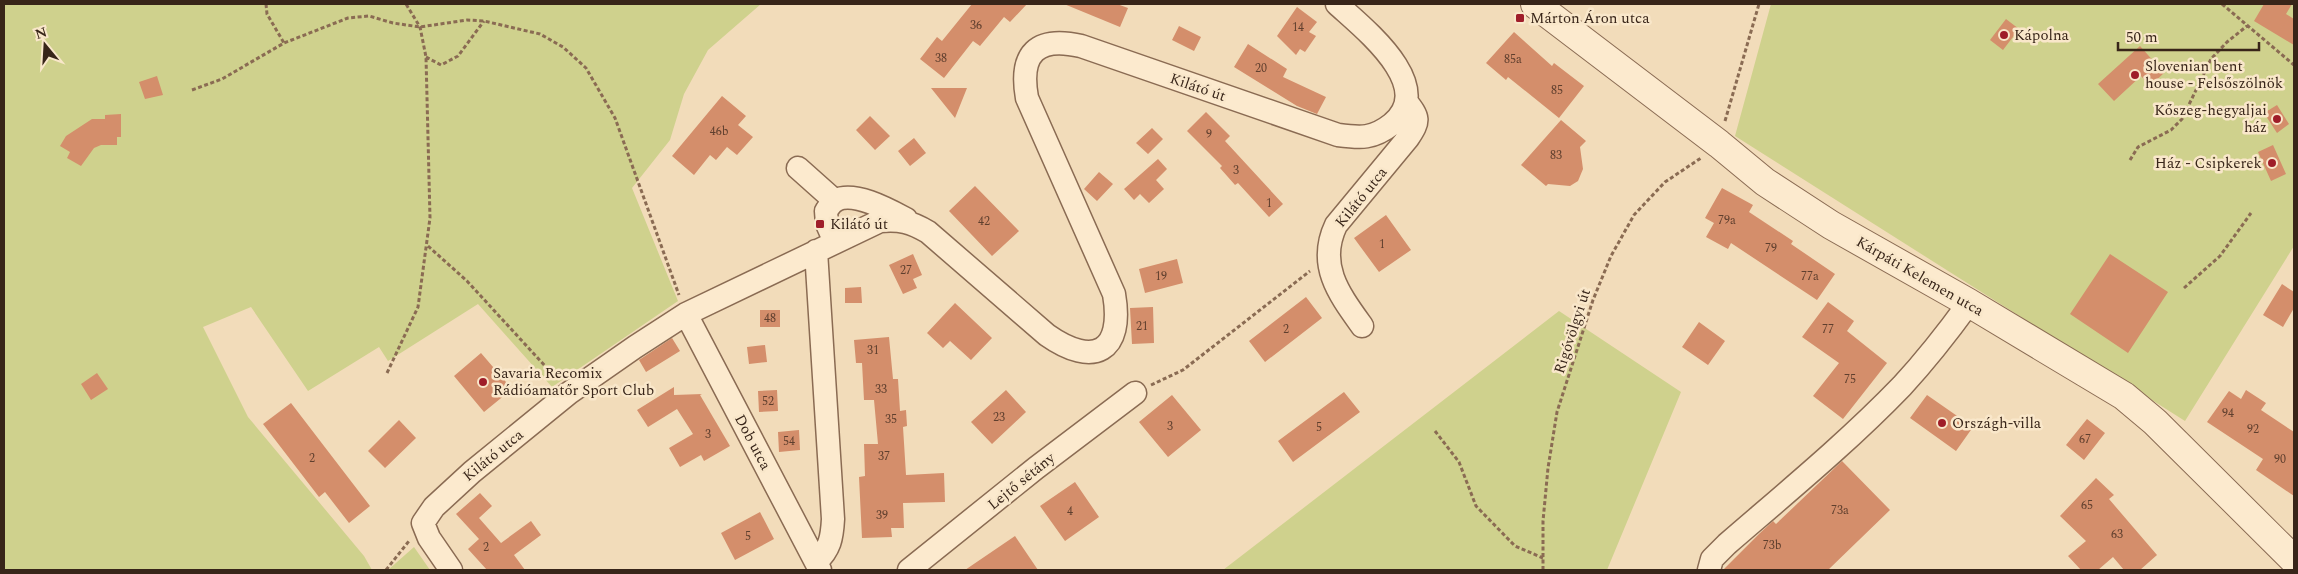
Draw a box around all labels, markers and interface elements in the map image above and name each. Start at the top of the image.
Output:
place label: Márton Áron utca [1530,7,1650,30]
marker: Márton Áron utca [1514,12,1526,24]
house number: 36 [970,16,982,35]
house number: 14 [1292,18,1304,37]
north arrow [20,20,70,70]
scale bar [2118,20,2259,52]
text: N [32,21,50,45]
place label: Kápolna [2014,24,2070,47]
text: 50 m [2126,26,2158,49]
marker: Kápolna [1998,29,2010,41]
house number: 38 [935,49,947,68]
house number: 85a [1504,50,1522,69]
place label: Slovenian bent house - Felsőszölnök [2145,55,2283,95]
house number: 20 [1255,59,1267,78]
street label: Kilátó út [1167,67,1229,108]
marker: Slovenian bent house - Felsőszölnök [2129,69,2141,81]
house number: 85 [1551,81,1563,100]
place label: Kőszeg-hegyaljai ház [2154,99,2267,139]
marker: Kőszeg-hegyaljai ház [2271,113,2283,125]
house number: 46b [710,122,729,141]
house number: 9 [1206,125,1212,144]
house number: 83 [1550,146,1562,165]
place label: Ház - Csipkerek [2155,152,2262,175]
marker: Ház - Csipkerek [2266,157,2278,169]
house number: 3 [1233,161,1239,180]
street label: Kilátó utca [1330,161,1394,233]
house number: 1 [1266,194,1272,213]
house number: 79a [1718,211,1736,230]
house number: 42 [978,212,990,231]
place label: Kilátó út [830,213,888,236]
marker: Kilátó út [814,218,826,230]
street label: Kárpáti Kelemen utca [1852,231,1988,323]
house number: 1 [1379,235,1385,254]
house number: 79 [1765,239,1777,258]
house number: 27 [900,261,912,280]
house number: 19 [1155,267,1167,286]
house number: 77a [1801,267,1819,286]
street label: Rigóvölgyi út [1548,286,1597,377]
house number: 48 [764,309,776,328]
house number: 21 [1136,317,1148,336]
house number: 2 [1283,320,1289,339]
house number: 77 [1822,320,1834,339]
house number: 31 [867,341,879,360]
place label: Savaria Recomix Rádióamatőr Sport Club [493,362,654,402]
house number: 75 [1844,370,1856,389]
marker: Savaria Recomix Rádióamatőr Sport Club [477,376,489,388]
house number: 33 [875,380,887,399]
house number: 52 [762,392,774,411]
house number: 94 [2222,404,2234,423]
house number: 23 [993,408,1005,427]
street label: Dob utca [728,410,777,475]
house number: 35 [885,410,897,429]
place label: Országh-villa [1952,412,2042,435]
house number: 3 [1167,417,1173,436]
marker: Országh-villa [1936,417,1948,429]
house number: 5 [1316,418,1322,437]
house number: 92 [2247,420,2259,439]
street label: Kilátó utca [458,423,529,487]
house number: 3 [705,425,711,444]
house number: 67 [2079,430,2091,449]
house number: 54 [783,432,795,451]
house number: 37 [878,447,890,466]
street label: Lejtő sétány [983,447,1061,516]
house number: 2 [309,449,315,468]
house number: 90 [2274,450,2286,469]
house number: 65 [2081,496,2093,515]
house number: 73a [1831,501,1849,520]
house number: 4 [1067,502,1073,521]
house number: 39 [876,506,888,525]
house number: 63 [2111,525,2123,544]
house number: 5 [745,527,751,546]
house number: 73b [1763,536,1782,555]
house number: 2 [483,538,489,557]

